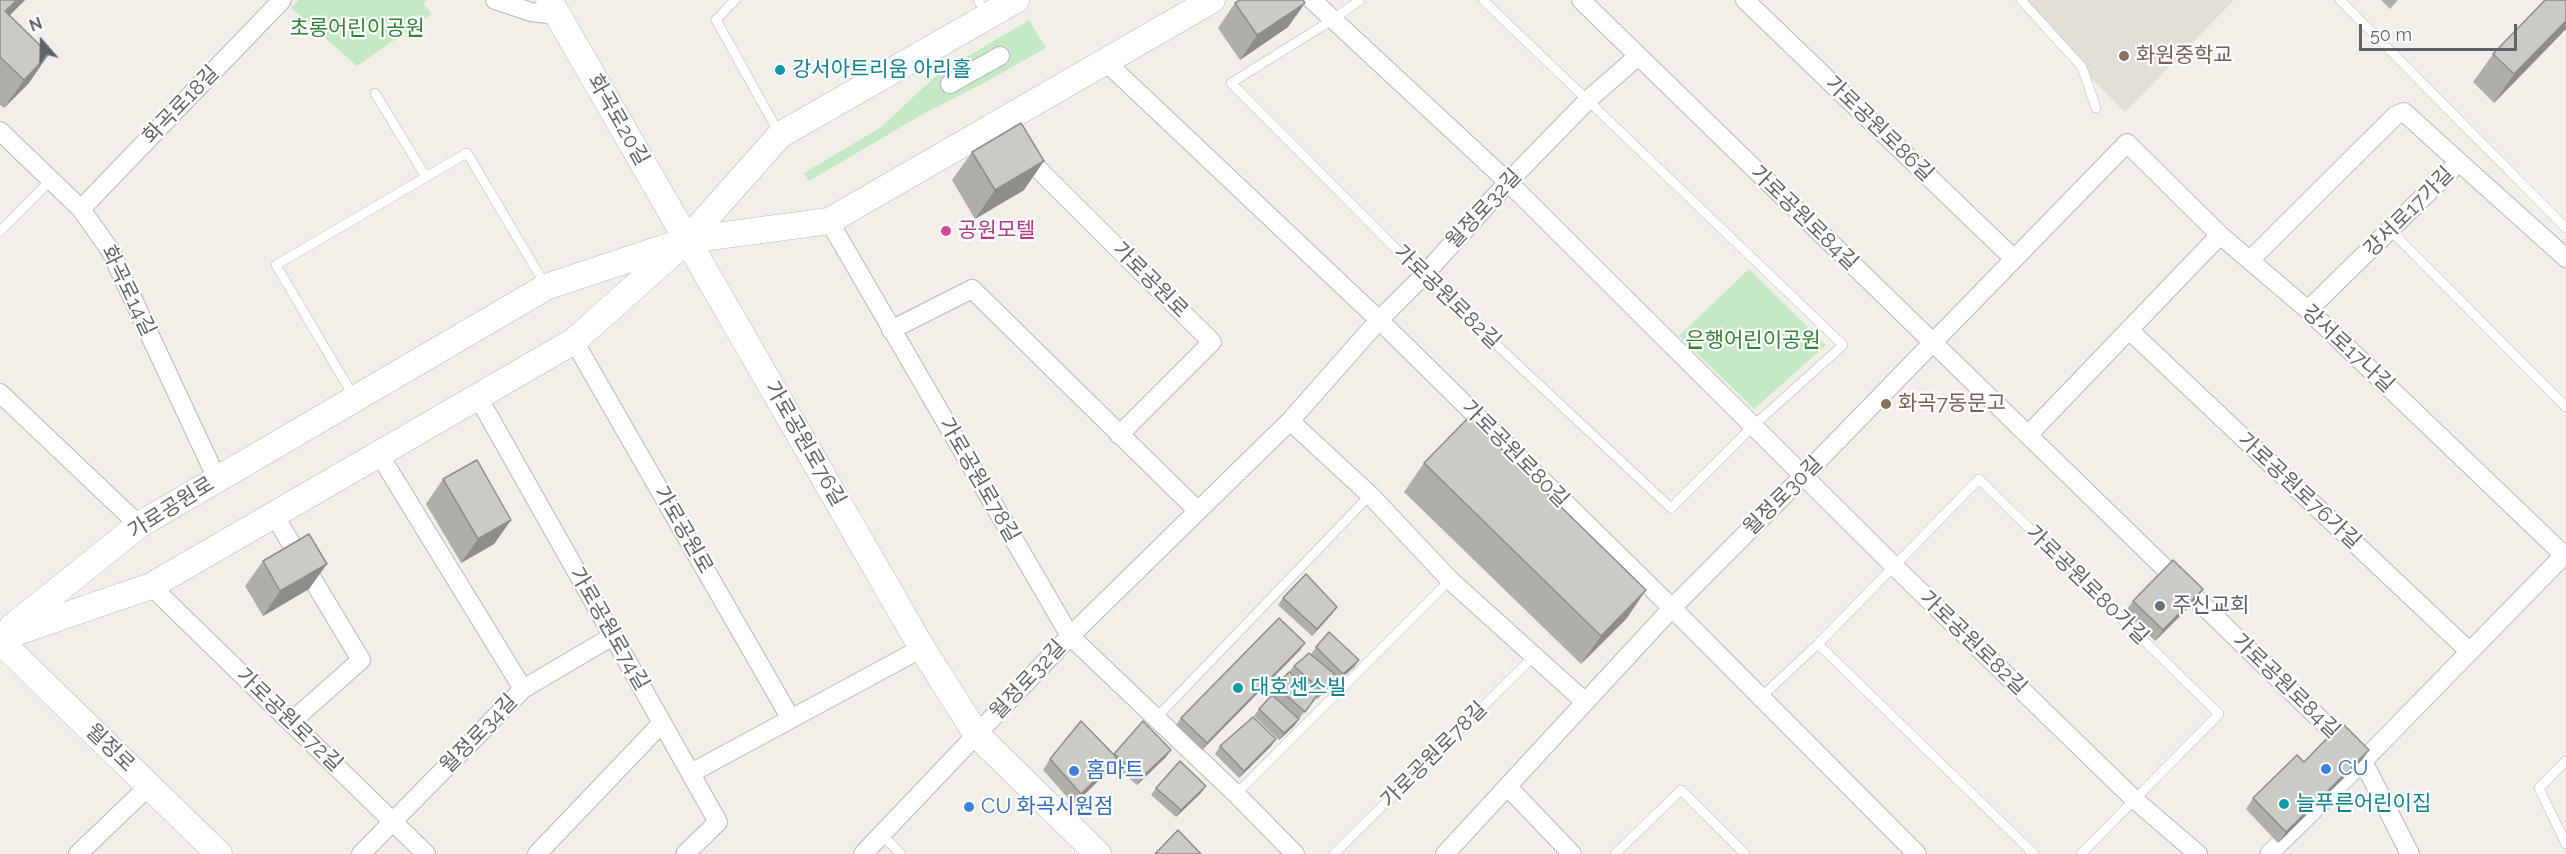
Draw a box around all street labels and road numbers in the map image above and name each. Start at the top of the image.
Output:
street label: 화곡로18길 [138,61,224,149]
street label: 화곡로20길 [582,70,654,170]
street label: 가로공원로86길 [1820,71,1938,187]
street label: 가로공원로84길 [1745,160,1863,276]
street label: 강서로17가길 [2359,162,2459,262]
street label: 월정로32길 [1441,164,1527,254]
street label: 가로공원로 [1107,237,1193,323]
street label: 가로공원로82길 [1388,240,1506,354]
street label: 화곡로14길 [95,242,161,340]
street label: 강서로17나길 [2297,300,2399,398]
street label: 가로공원로76길 [759,377,851,511]
street label: 가로공원로80길 [1456,395,1574,513]
street label: 가로공원로78길 [933,413,1025,547]
street label: 가로공원로76가길 [2232,428,2366,554]
street label: 월정로30길 [1738,451,1828,541]
street label: 가로공원로 [123,472,219,544]
street label: 가로공원로 [648,482,718,578]
street label: 가로공원로80가길 [2021,520,2153,650]
street label: 가로공원로74길 [564,563,654,695]
street label: 가로공원로82길 [1914,586,2032,700]
street label: 가로공원로84길 [2227,628,2345,744]
street label: 월정로32길 [985,635,1071,725]
street label: 가로공원로72길 [231,663,347,777]
street label: 월정로34길 [435,689,523,779]
street label: 가로공원로78길 [1376,697,1492,813]
street label: 월정로 [80,719,140,777]

